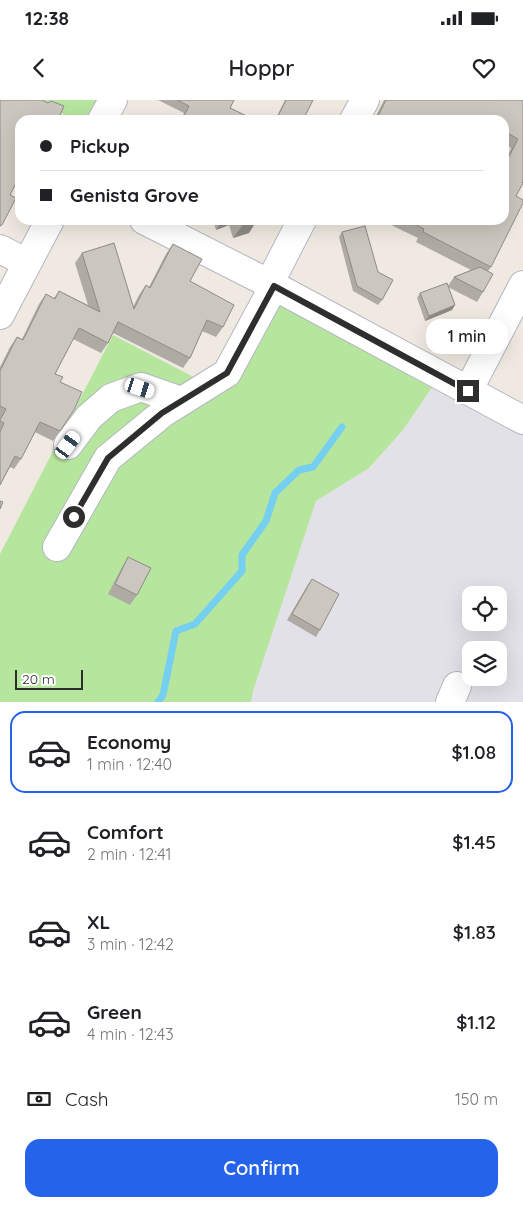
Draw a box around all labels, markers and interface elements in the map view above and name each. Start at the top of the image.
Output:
text: 12:38 [25,6,69,30]
icon: back [25,54,53,82]
text: Hoppr [229,54,294,82]
icon: heart [470,54,498,82]
text: Pickup [70,134,130,158]
text: Genista Grove [70,183,199,207]
callout: 1 min [427,318,509,354]
text: 1 min [448,326,486,346]
car [123,376,156,400]
route end [457,380,479,402]
car [53,428,82,462]
route start [63,506,85,528]
map controls [462,586,507,686]
button: locate [462,586,507,631]
button: layers [462,641,507,686]
scale bar [15,667,82,690]
text: 20 m [22,670,55,688]
icon: car [27,730,72,775]
text: Economy [87,730,171,754]
text: $1.08 [451,740,496,764]
text: 1 min · 12:40 [87,754,172,774]
icon: car [27,820,72,865]
text: Comfort [87,820,164,844]
text: $1.45 [452,830,496,854]
text: 2 min · 12:41 [87,844,171,864]
icon: car [27,910,72,955]
text: XL [87,910,110,934]
text: $1.83 [453,920,496,944]
text: 3 min · 12:42 [87,934,174,954]
icon: car [27,1000,72,1045]
text: Green [87,1000,142,1024]
text: $1.12 [456,1010,496,1034]
text: 4 min · 12:43 [87,1024,174,1044]
icon: cash [25,1085,53,1113]
text: Cash [65,1087,109,1111]
text: 150 m [455,1089,498,1109]
button: Confirm [25,1139,498,1197]

